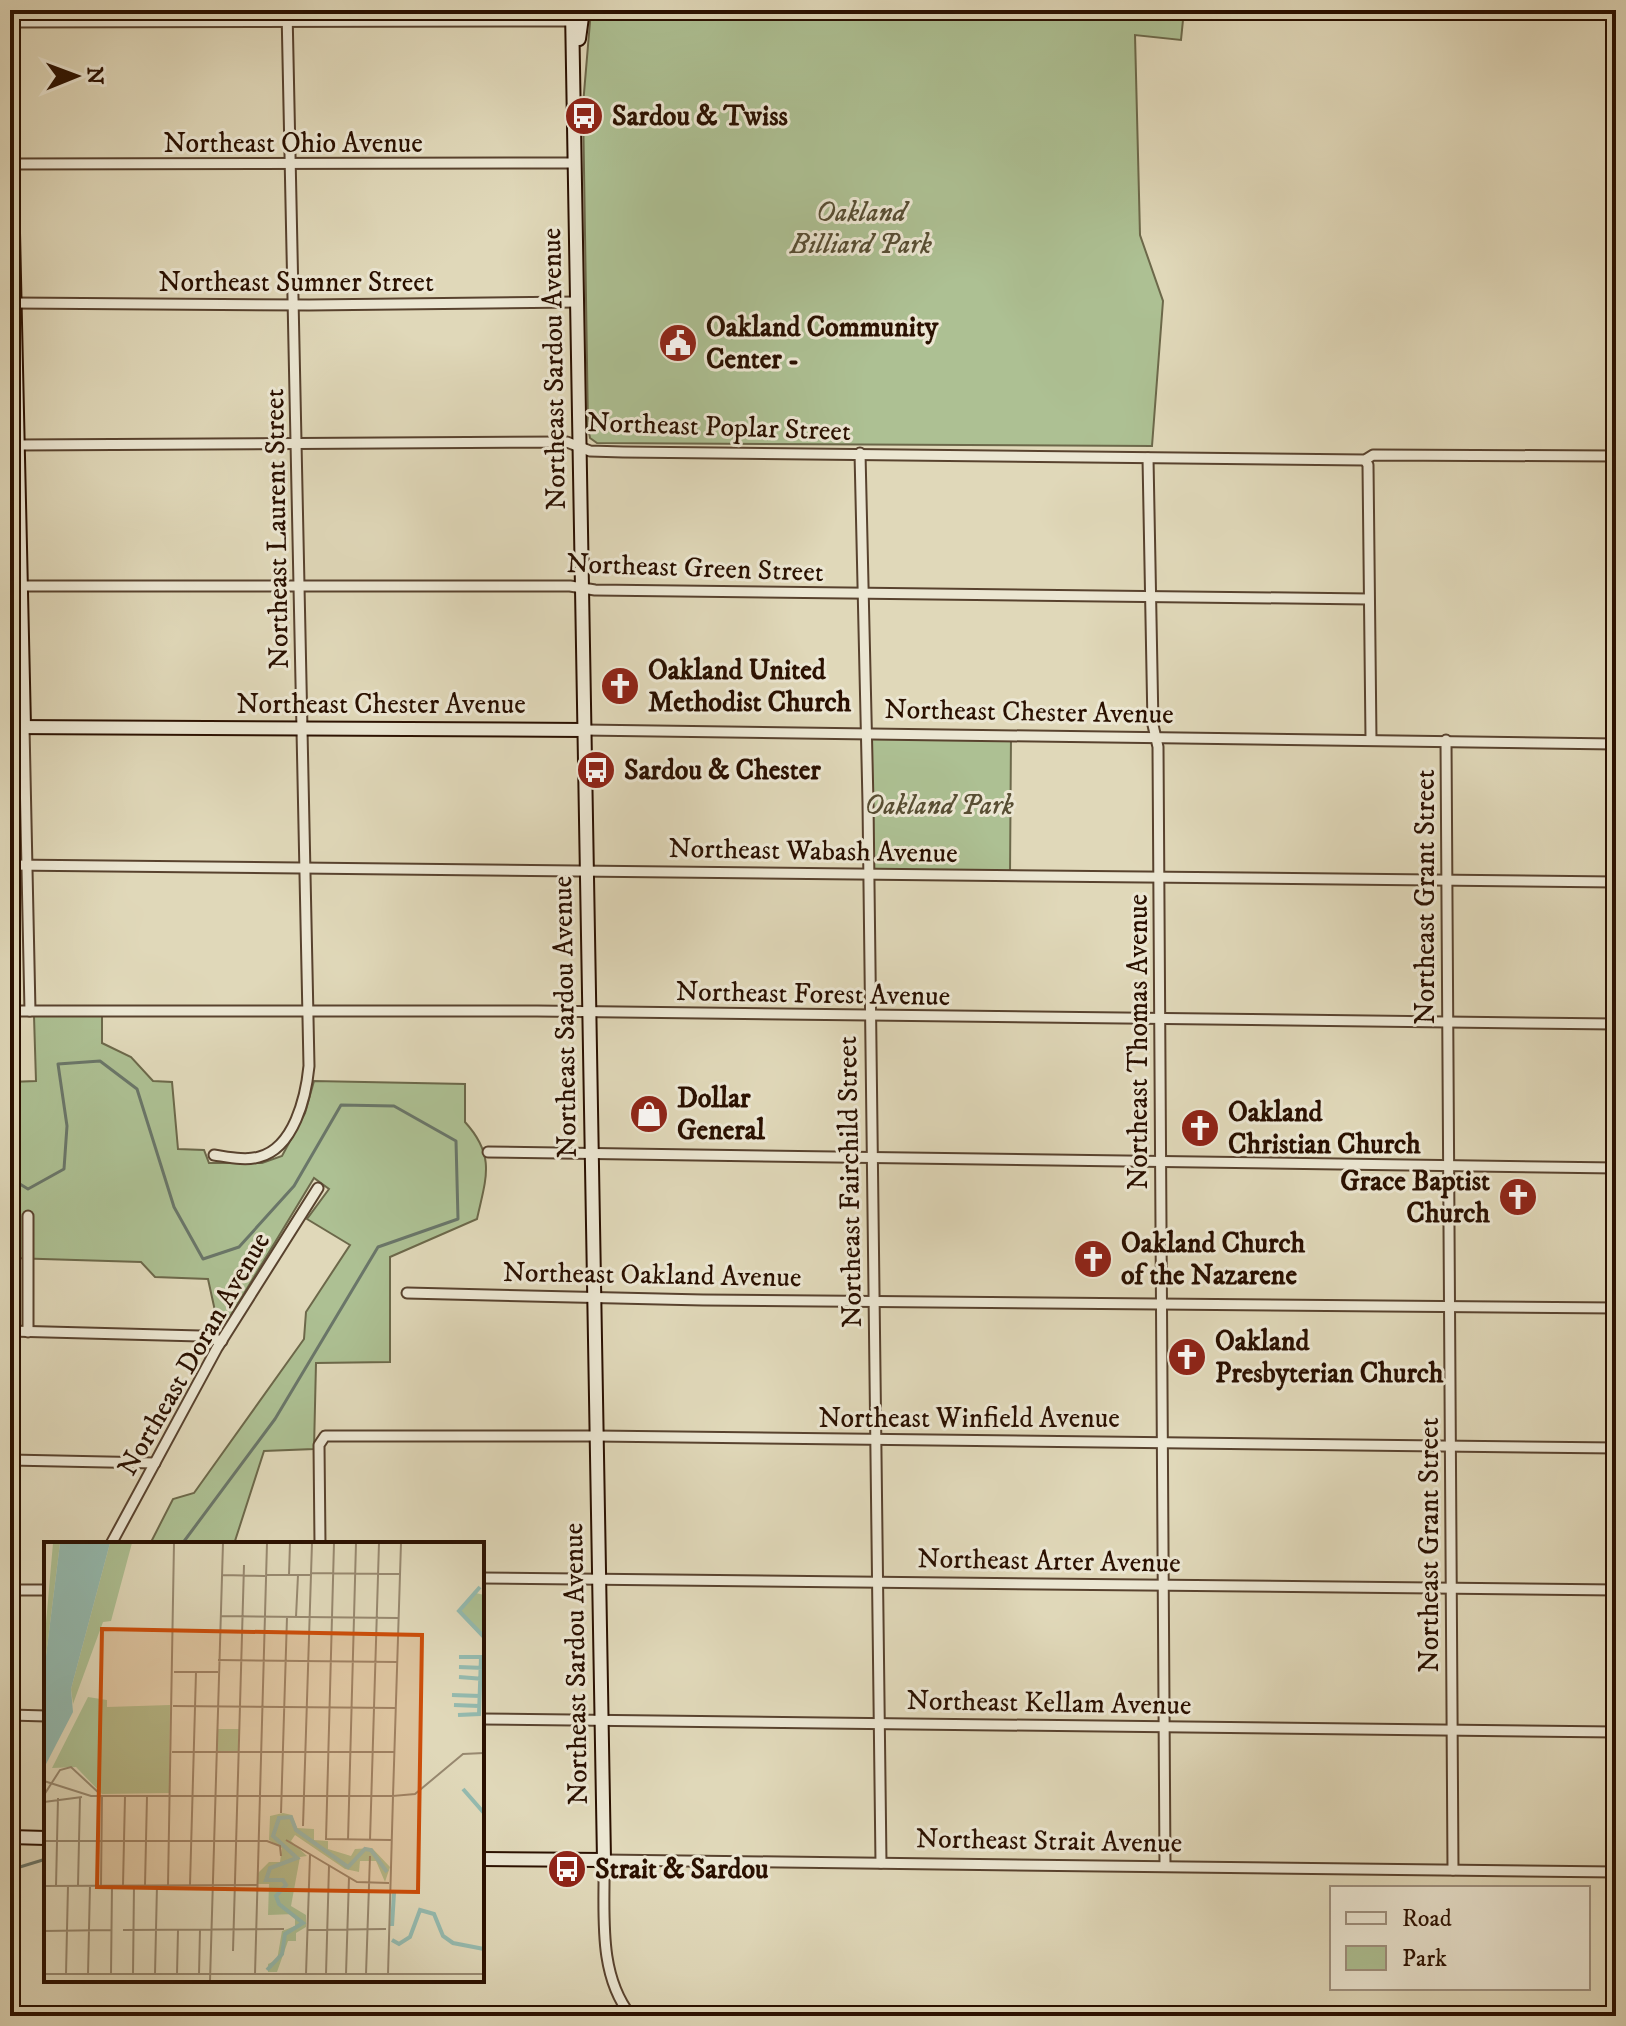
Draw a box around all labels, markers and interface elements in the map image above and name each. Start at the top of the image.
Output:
north arrow [36,36,116,116]
text: N [81,66,108,85]
bus stop icon: Sardou & Twiss [563,95,605,137]
place label: Sardou & Twiss [612,99,789,134]
street label: Northeast Ohio Avenue [163,126,423,161]
park label: Oakland Billiard Park [789,195,932,262]
street label: Northeast Sardou Avenue [534,227,574,511]
street label: Northeast Sumner Street [158,265,434,300]
place label: Oakland Community Center - [706,310,939,377]
public building icon: Oakland Community Center - [657,322,699,364]
street label: Northeast Laurent Street [257,388,297,670]
street label: Northeast Poplar Street [587,405,852,449]
street label: Northeast Green Street [566,546,824,590]
place label: Oakland United Methodist Church [648,653,852,720]
church icon: Oakland United Methodist Church [599,665,641,707]
street label: Northeast Chester Avenue [236,687,526,722]
street label: Northeast Chester Avenue [884,692,1174,732]
bus stop icon: Sardou & Chester [575,749,617,791]
place label: Sardou & Chester [624,753,821,788]
street label: Northeast Grant Street [1408,769,1443,1025]
park label: Oakland Park [864,788,1014,823]
street label: Northeast Wabash Avenue [668,831,958,871]
street label: Northeast Sardou Avenue [545,875,585,1159]
street label: Northeast Thomas Avenue [1121,894,1156,1190]
street label: Northeast Forest Avenue [675,974,951,1014]
street label: Northeast Fairchild Street [830,1036,870,1328]
place label: Dollar General [677,1081,766,1148]
shop icon: Dollar General [628,1093,670,1135]
place label: Oakland Christian Church [1228,1095,1421,1162]
church icon: Oakland Christian Church [1179,1107,1221,1149]
place label: Grace Baptist Church [1340,1164,1490,1231]
church icon: Grace Baptist Church [1497,1176,1539,1218]
street label: Northeast Doran Avenue [110,1226,278,1482]
place label: Oakland Church of the Nazarene [1121,1226,1305,1293]
church icon: Oakland Church of the Nazarene [1072,1238,1114,1280]
street label: Northeast Oakland Avenue [502,1255,802,1295]
place label: Oakland Presbyterian Church [1215,1324,1444,1391]
church icon: Oakland Presbyterian Church [1166,1336,1208,1378]
street label: Northeast Winfield Avenue [818,1401,1120,1436]
street label: Northeast Grant Street [1412,1417,1447,1673]
street label: Northeast Sardou Avenue [556,1522,596,1806]
street label: Northeast Arter Avenue [917,1541,1181,1581]
inset map [44,1542,484,1982]
street label: Northeast Kellam Avenue [906,1683,1192,1723]
street label: Northeast Strait Avenue [915,1821,1183,1861]
bus stop icon: Strait & Sardou [546,1848,588,1890]
place label: Strait & Sardou [595,1852,769,1887]
legend [1330,1886,1590,1990]
text: Road [1402,1904,1452,1934]
text: Park [1402,1944,1447,1974]

